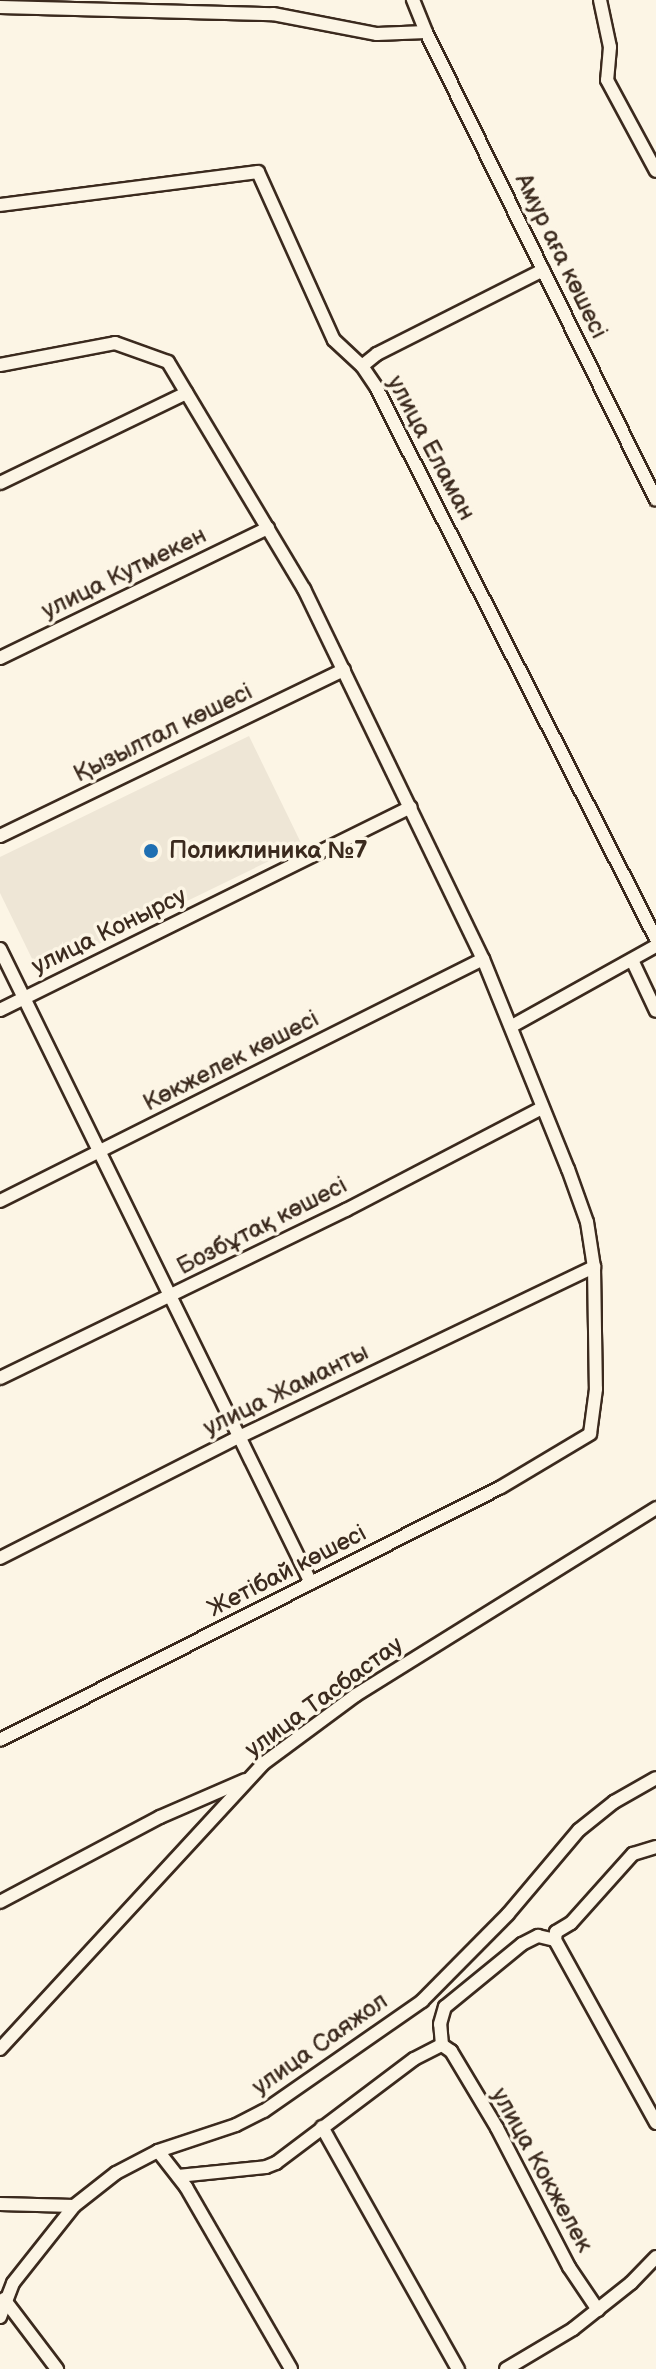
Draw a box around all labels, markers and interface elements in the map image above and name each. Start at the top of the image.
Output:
street label: Амур аға көшесі [509,169,613,343]
street label: улица Еламан [381,371,481,525]
street label: улица Кутмекен [37,521,211,625]
street label: Қызылтал көшесі [69,677,257,789]
place label: Поликлиника №7 [169,837,368,865]
marker: Поликлиника №7 [140,840,162,862]
street label: улица Конырсу [27,881,191,981]
street label: Көкжелек көшесі [138,1004,324,1118]
street label: Бозбұтақ көшесі [172,1171,352,1281]
street label: улица Жаманты [199,1338,373,1442]
street label: Жетібай көшесі [203,1519,371,1623]
street label: улица Тасбастау [240,1630,408,1764]
street label: улица Саяжол [247,1987,393,2101]
street label: улица Кокжелек [485,2083,599,2257]

